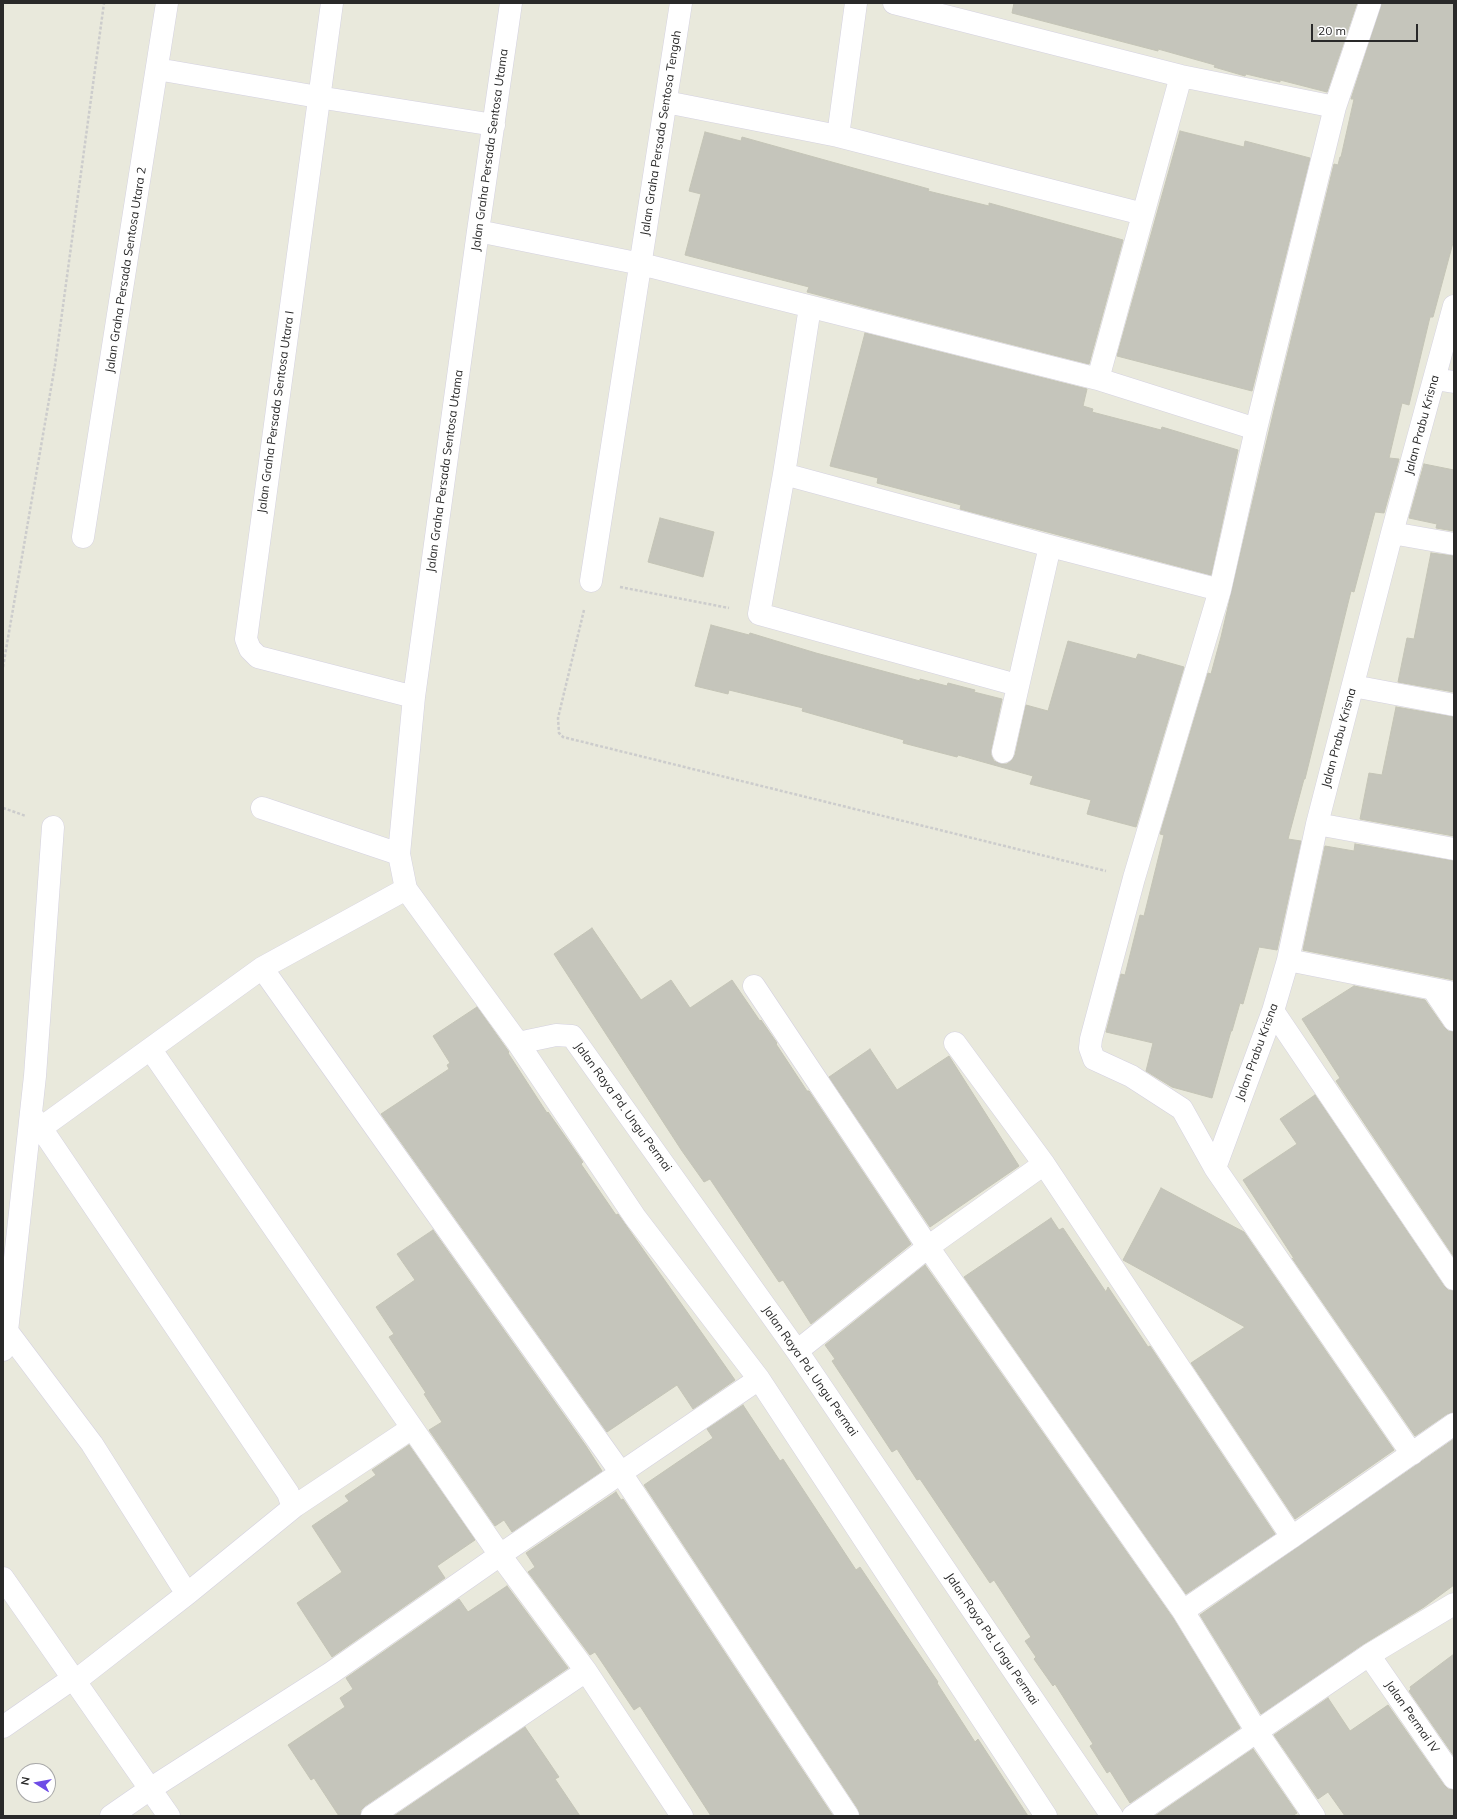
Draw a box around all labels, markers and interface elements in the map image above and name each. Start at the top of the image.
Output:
scale bar [1313,16,1420,42]
text: 20 m [1318,23,1346,38]
street label: Jalan Graha Persada Sentosa Tengah [638,29,684,237]
street label: Jalan Graha Persada Sentosa Utama [469,48,511,252]
street label: Jalan Graha Persada Sentosa Utara 2 [103,166,149,374]
street label: Jalan Graha Persada Sentosa Utara I [255,310,297,514]
street label: Jalan Graha Persada Sentosa Utama [424,369,466,573]
street label: Jalan Prabu Krisna [1402,373,1442,477]
street label: Jalan Prabu Krisna [1319,686,1359,790]
street label: Jalan Prabu Krisna [1233,1001,1281,1103]
street label: Jalan Raya Pd. Ungu Permai [571,1040,675,1174]
street label: Jalan Raya Pd. Ungu Permai [759,1303,861,1439]
street label: Jalan Raya Pd. Ungu Permai [942,1570,1042,1708]
street label: Jalan Permai IV [1382,1678,1442,1756]
north arrow [16,1763,56,1803]
text: N [18,1775,33,1786]

